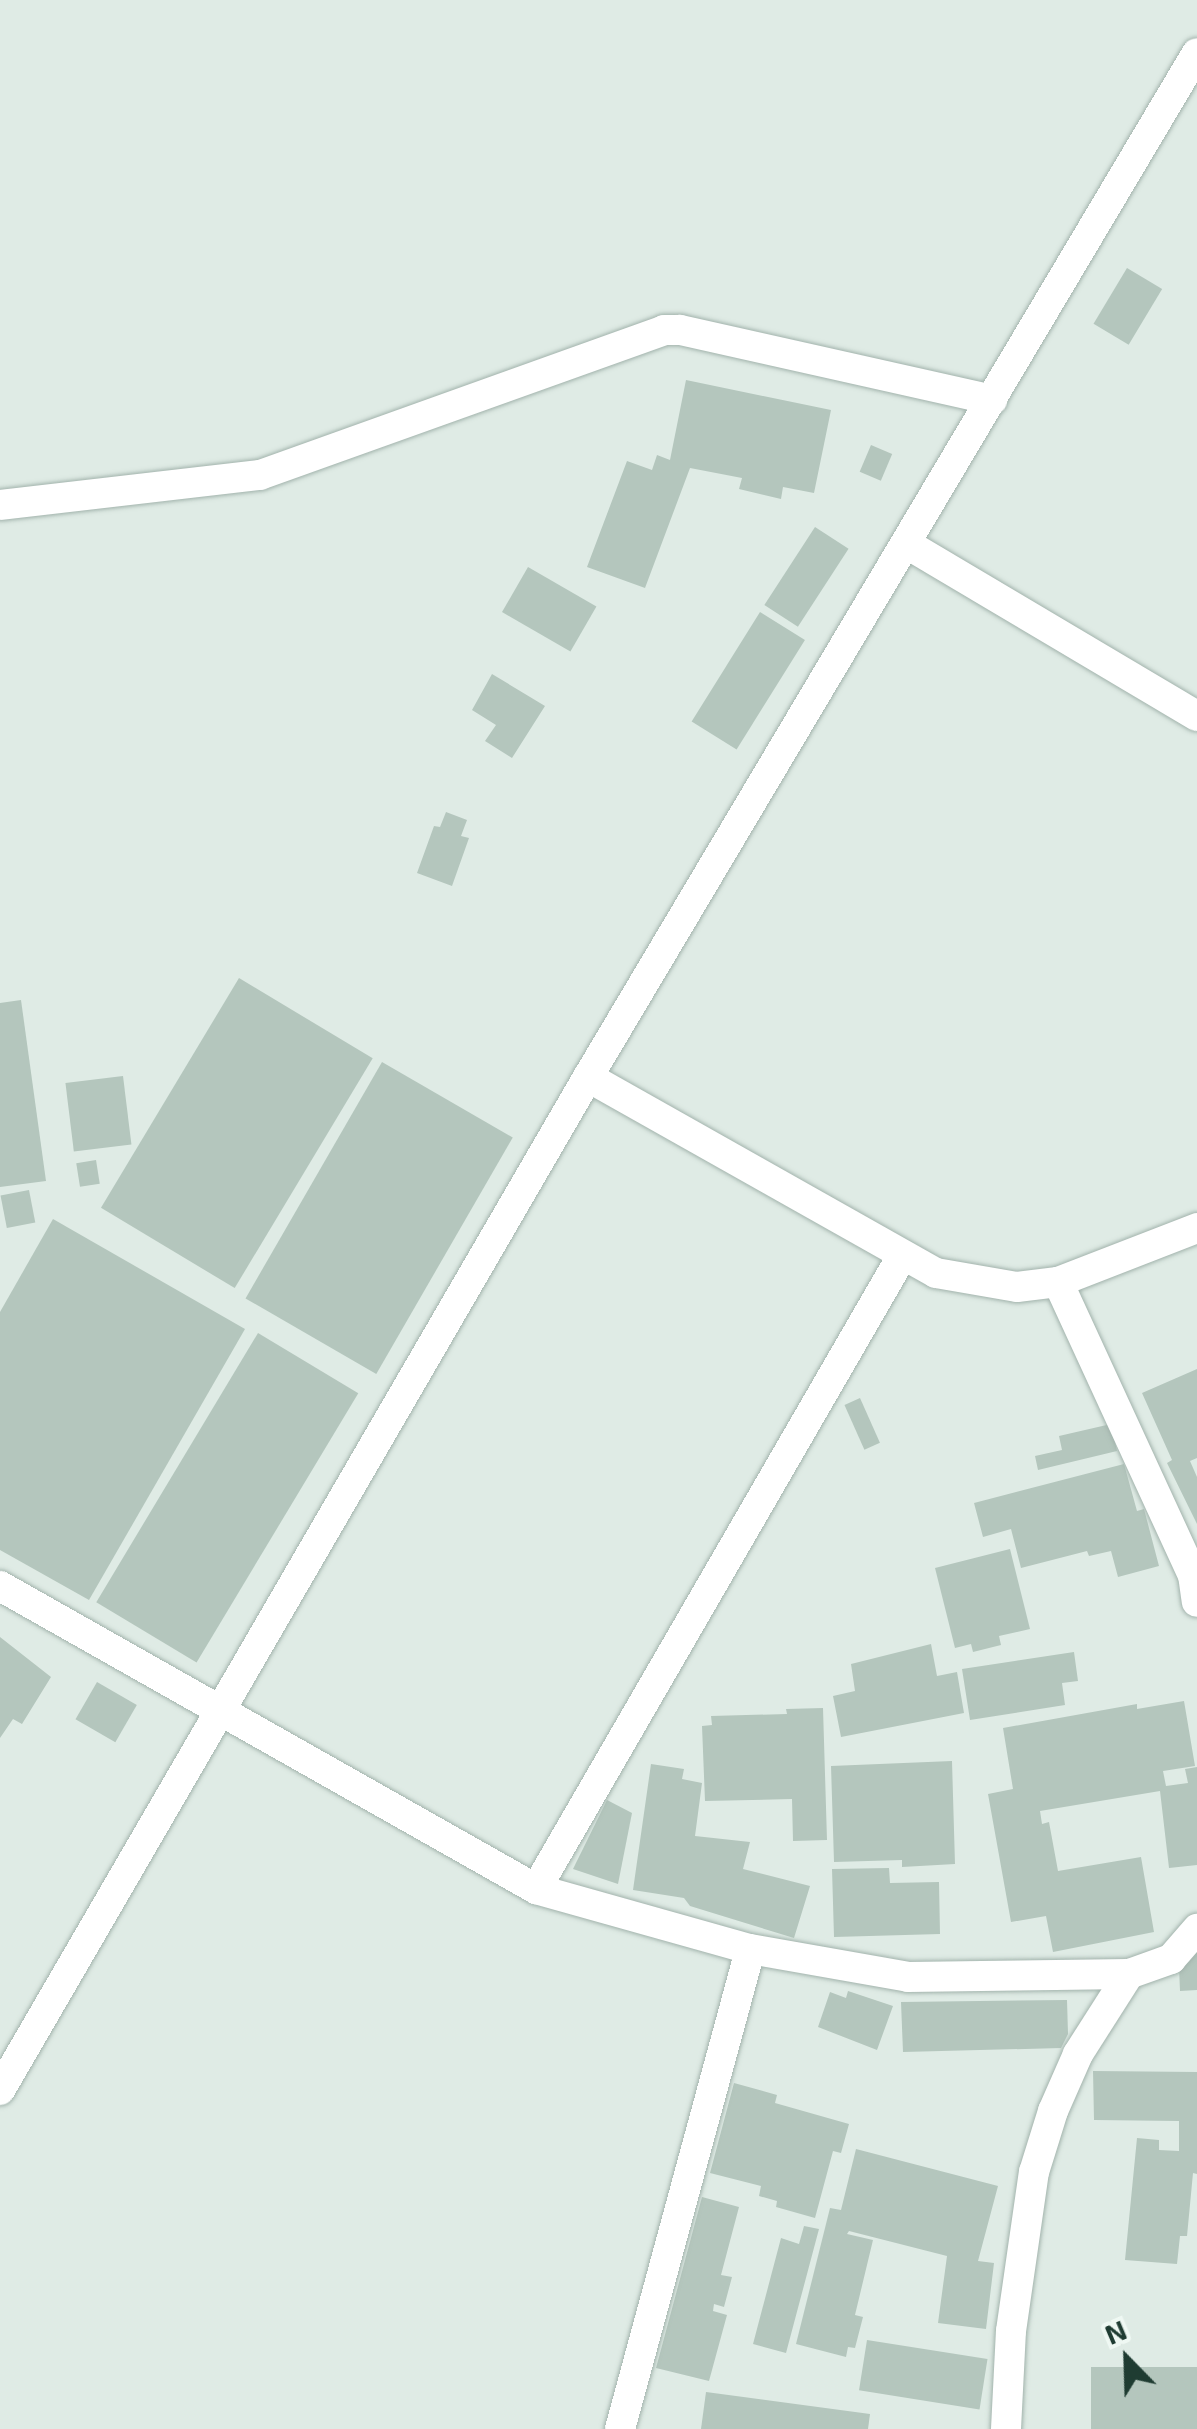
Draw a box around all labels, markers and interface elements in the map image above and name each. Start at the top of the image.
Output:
north arrow [1077,2309,1177,2409]
text: N [1099,2312,1131,2351]

